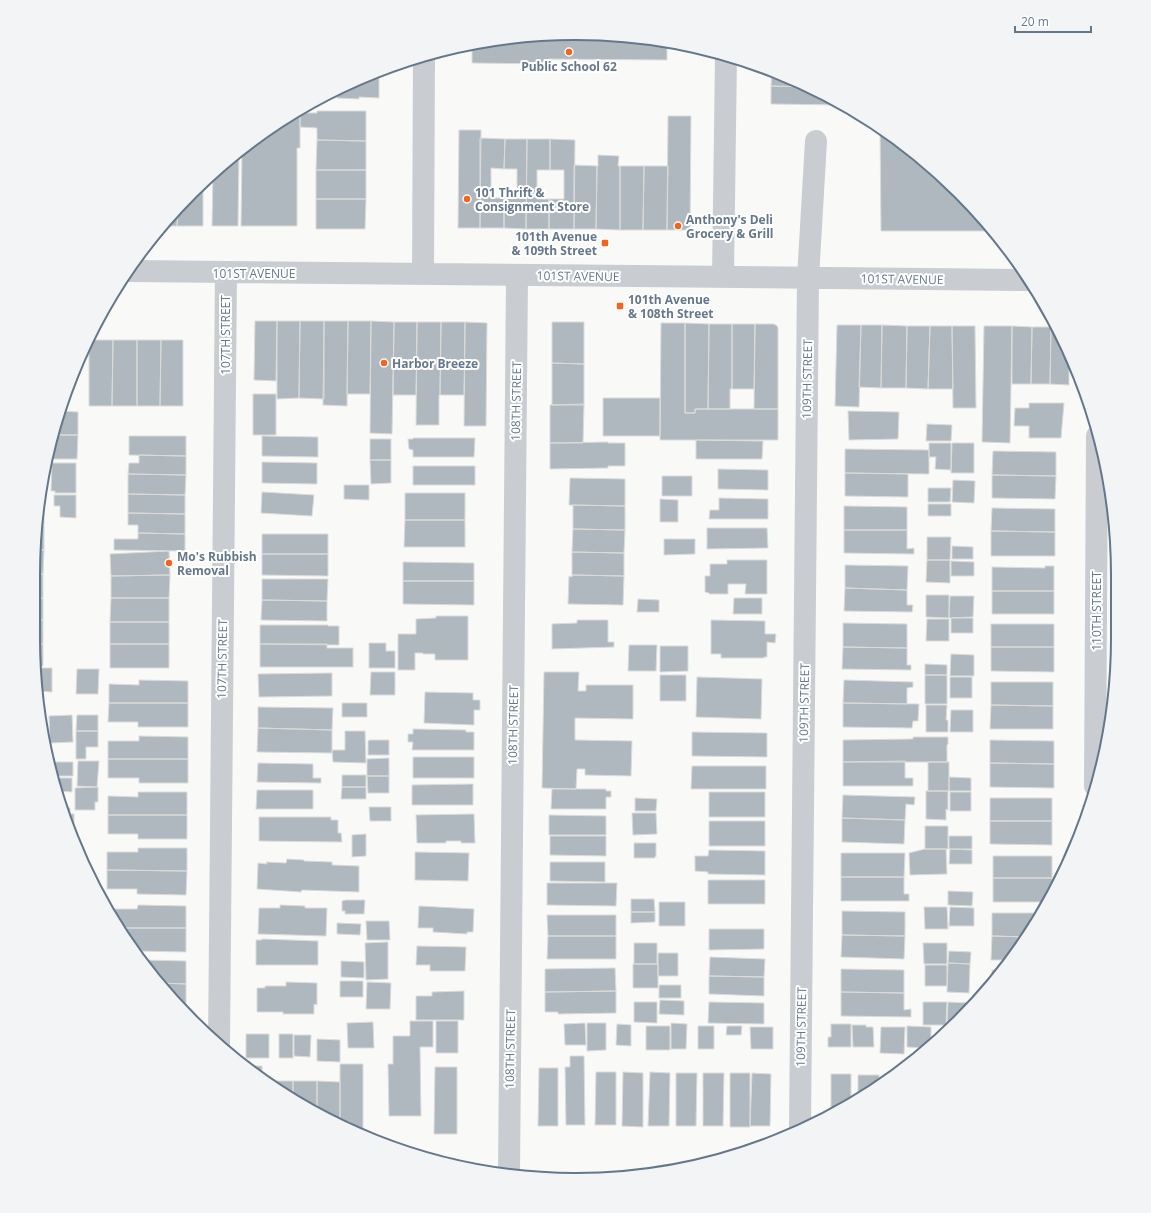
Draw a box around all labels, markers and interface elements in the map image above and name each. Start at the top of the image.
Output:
scale bar [1015,8,1091,34]
text: 20 m [1021,13,1049,30]
marker: Public School 62 [564,47,574,57]
place label: Public School 62 [521,58,617,75]
place label: 101 Thrift & Consignment Store [475,184,589,215]
marker: 101 Thrift & Consignment Store [462,194,472,204]
place label: Anthony's Deli Grocery & Grill [686,211,773,242]
marker: Anthony's Deli Grocery & Grill [673,221,683,231]
place label: 101th Avenue & 109th Street [511,228,597,259]
marker: 101th Avenue & 109th Street [600,238,610,248]
street label: 101ST AVENUE [213,265,295,282]
street label: 101ST AVENUE [536,267,620,285]
street label: 101ST AVENUE [860,270,944,288]
place label: 101th Avenue & 108th Street [628,291,714,322]
street label: 107TH STREET [217,295,234,375]
marker: 101th Avenue & 108th Street [615,301,625,311]
street label: 109TH STREET [798,339,816,419]
place label: Harbor Breeze [392,355,478,372]
marker: Harbor Breeze [379,358,389,368]
street label: 108TH STREET [507,361,525,441]
place label: Mo's Rubbish Removal [177,548,257,579]
marker: Mo's Rubbish Removal [164,558,174,568]
street label: 110TH STREET [1088,571,1105,651]
street label: 107TH STREET [213,619,231,699]
street label: 109TH STREET [795,663,813,743]
street label: 108TH STREET [504,685,522,765]
street label: 109TH STREET [792,987,810,1067]
street label: 108TH STREET [501,1009,519,1089]

